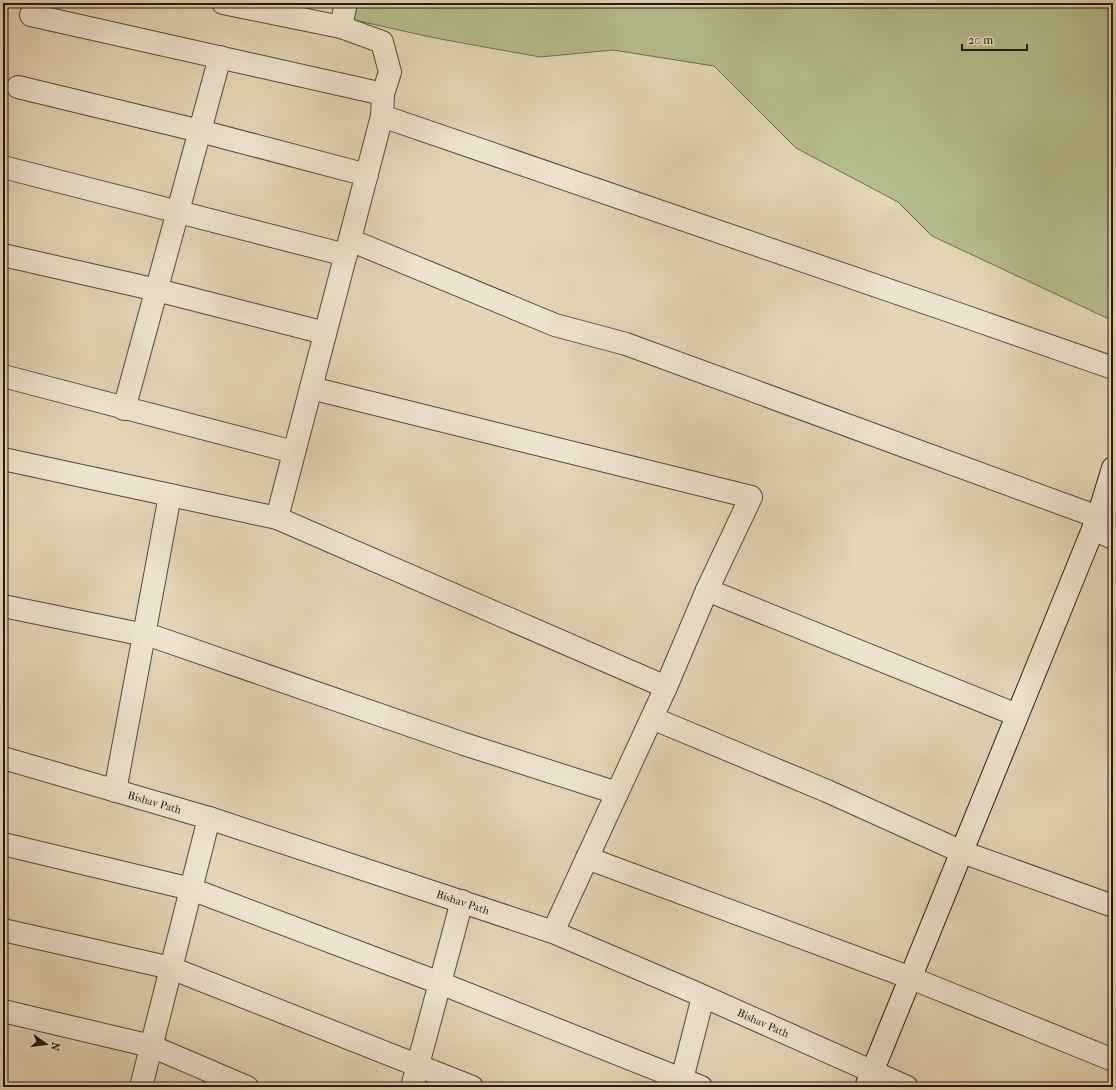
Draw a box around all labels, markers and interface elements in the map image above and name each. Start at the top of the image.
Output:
scale bar [962,26,1027,52]
text: 20 m [968,33,993,47]
street label: Bishav Path [126,789,184,817]
street label: Bishav Path [434,888,492,918]
street label: Bishav Path [735,1006,792,1041]
north arrow [26,1024,66,1064]
text: N [48,1041,63,1053]

